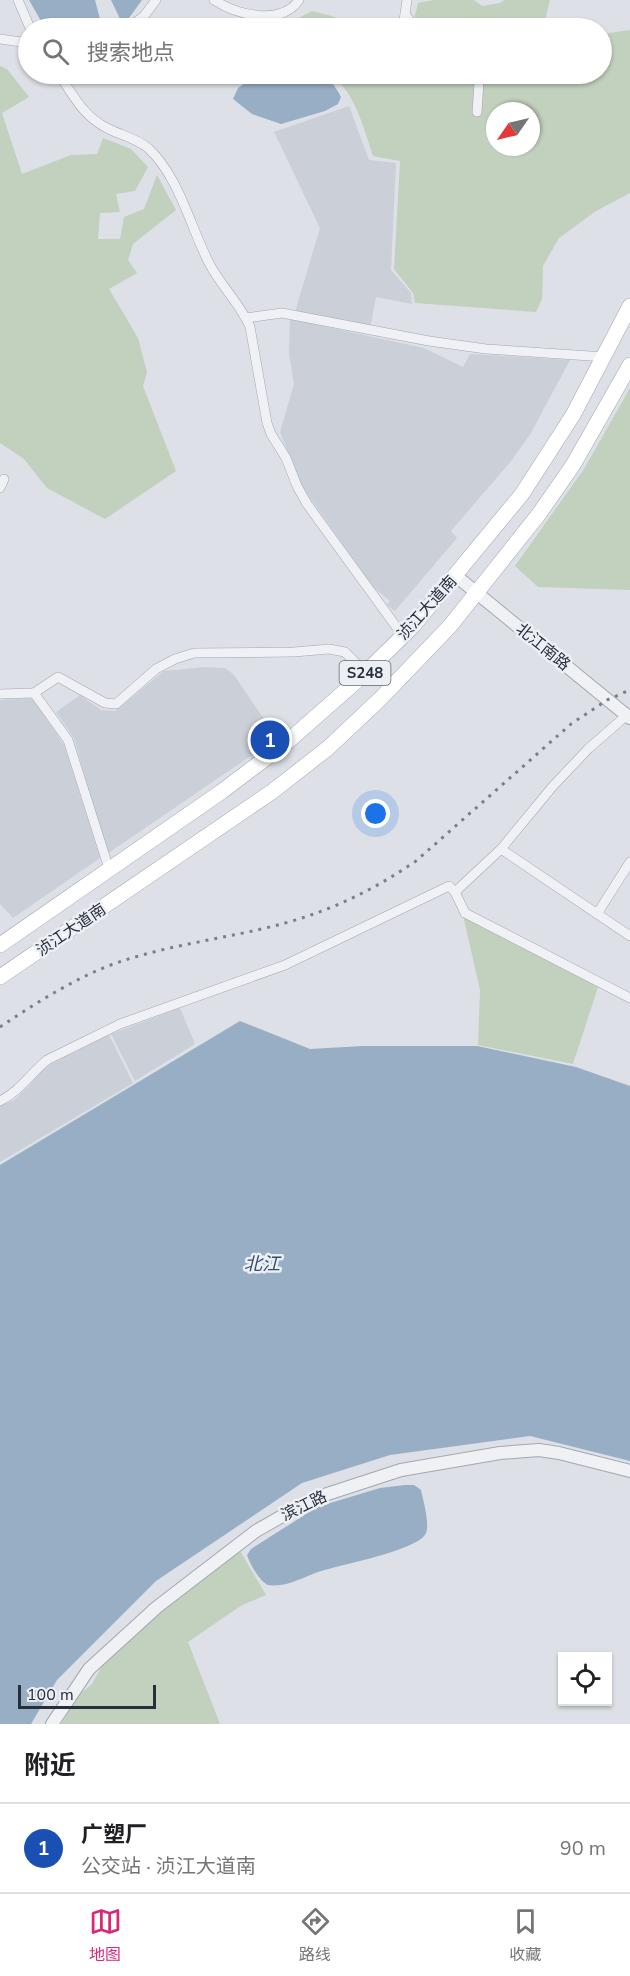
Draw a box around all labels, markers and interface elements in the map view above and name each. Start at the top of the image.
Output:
search box [18,18,612,84]
icon: search [39,35,72,68]
text: 搜索地点 [87,38,175,68]
north arrow [486,102,540,156]
street label: 浈江大道南 [392,571,462,645]
street label: 北江南路 [511,618,575,676]
road number: S248 [340,661,391,685]
pin: 1 [250,718,290,762]
your location [361,799,390,828]
street label: 浈江大道南 [32,899,110,961]
water label: 北江 [244,1252,282,1276]
street label: 滨江路 [278,1486,330,1526]
map controls [558,1652,612,1706]
button: locate [558,1652,612,1706]
scale bar [18,1682,156,1710]
text: 100 m [27,1684,74,1706]
text: 附近 [24,1748,76,1783]
text: 广塑厂 [81,1820,147,1850]
text: 1 [38,1835,50,1862]
text: 90 m [560,1835,606,1862]
text: 公交站 · 浈江大道南 [81,1853,256,1880]
tab: 地图 [89,1905,122,1966]
tab: 路线 [299,1905,332,1966]
tab: 收藏 [509,1905,542,1966]

